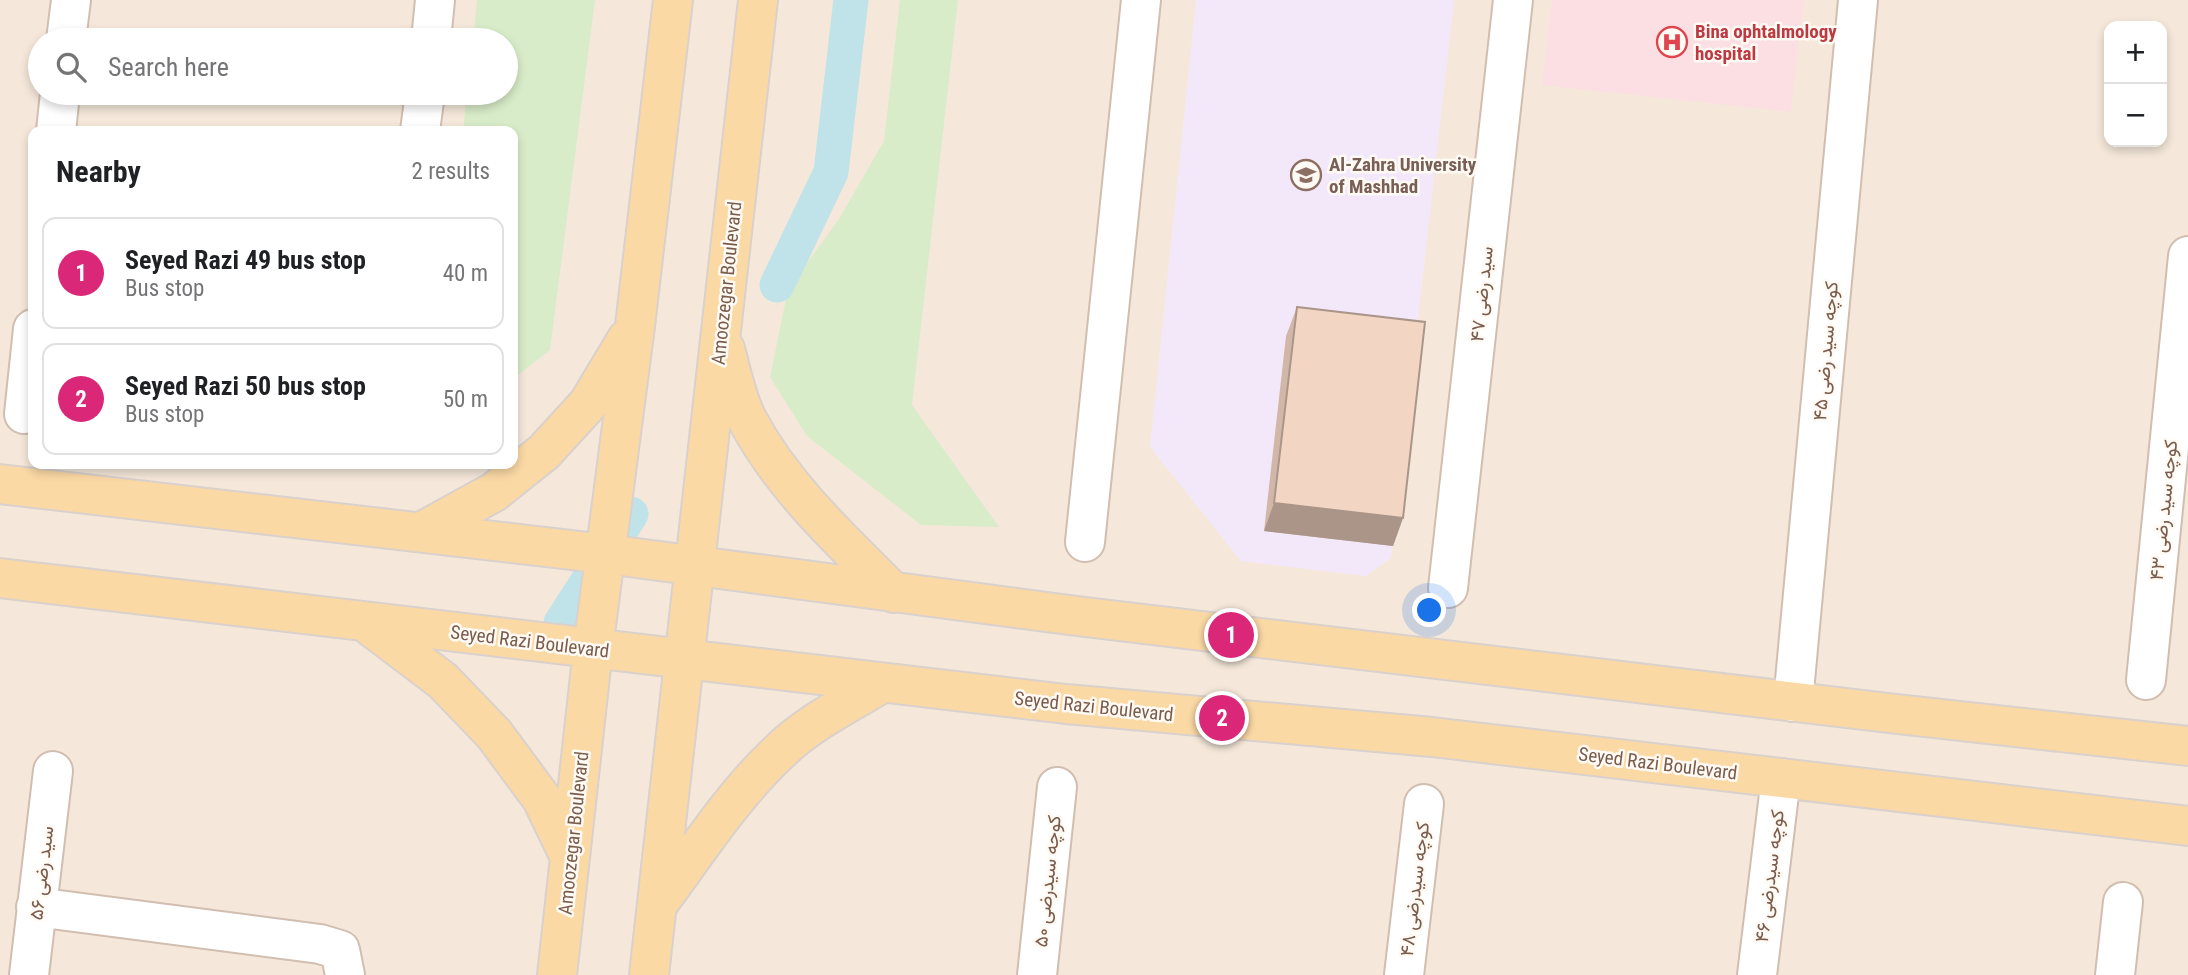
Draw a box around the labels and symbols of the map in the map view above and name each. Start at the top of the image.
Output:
place label: Bina ophtalmology hospital [1695,20,1837,65]
hospital icon: Bina ophtalmology hospital [1655,25,1689,59]
place label: Al-Zahra University of Mashhad [1329,153,1477,198]
school or university icon: Al-Zahra University of Mashhad [1289,158,1323,192]
street label: Amoozegar Boulevard [706,200,747,366]
street label: سید رضی ۴۷ [1465,245,1498,343]
street label: کوچه سید رضی ۴۵ [1808,280,1845,422]
street label: کوچه سید رضی ۴۳ [2145,439,2184,582]
your location [1412,593,1446,627]
pin: 1 [1208,609,1254,661]
street label: Seyed Razi Boulevard [449,620,611,663]
street label: Seyed Razi Boulevard [1013,687,1175,726]
pin: 2 [1199,692,1245,744]
street label: Seyed Razi Boulevard [1577,742,1739,785]
street label: Amoozegar Boulevard [553,750,594,916]
street label: کوچه سیدرضی ۴۶ [1750,808,1791,944]
street label: کوچه سیدرضی ۵۰ [1029,814,1068,948]
street label: کوچه سیدرضی ۴۸ [1395,820,1436,958]
street label: سید رضی ۵۶ [24,825,59,921]

